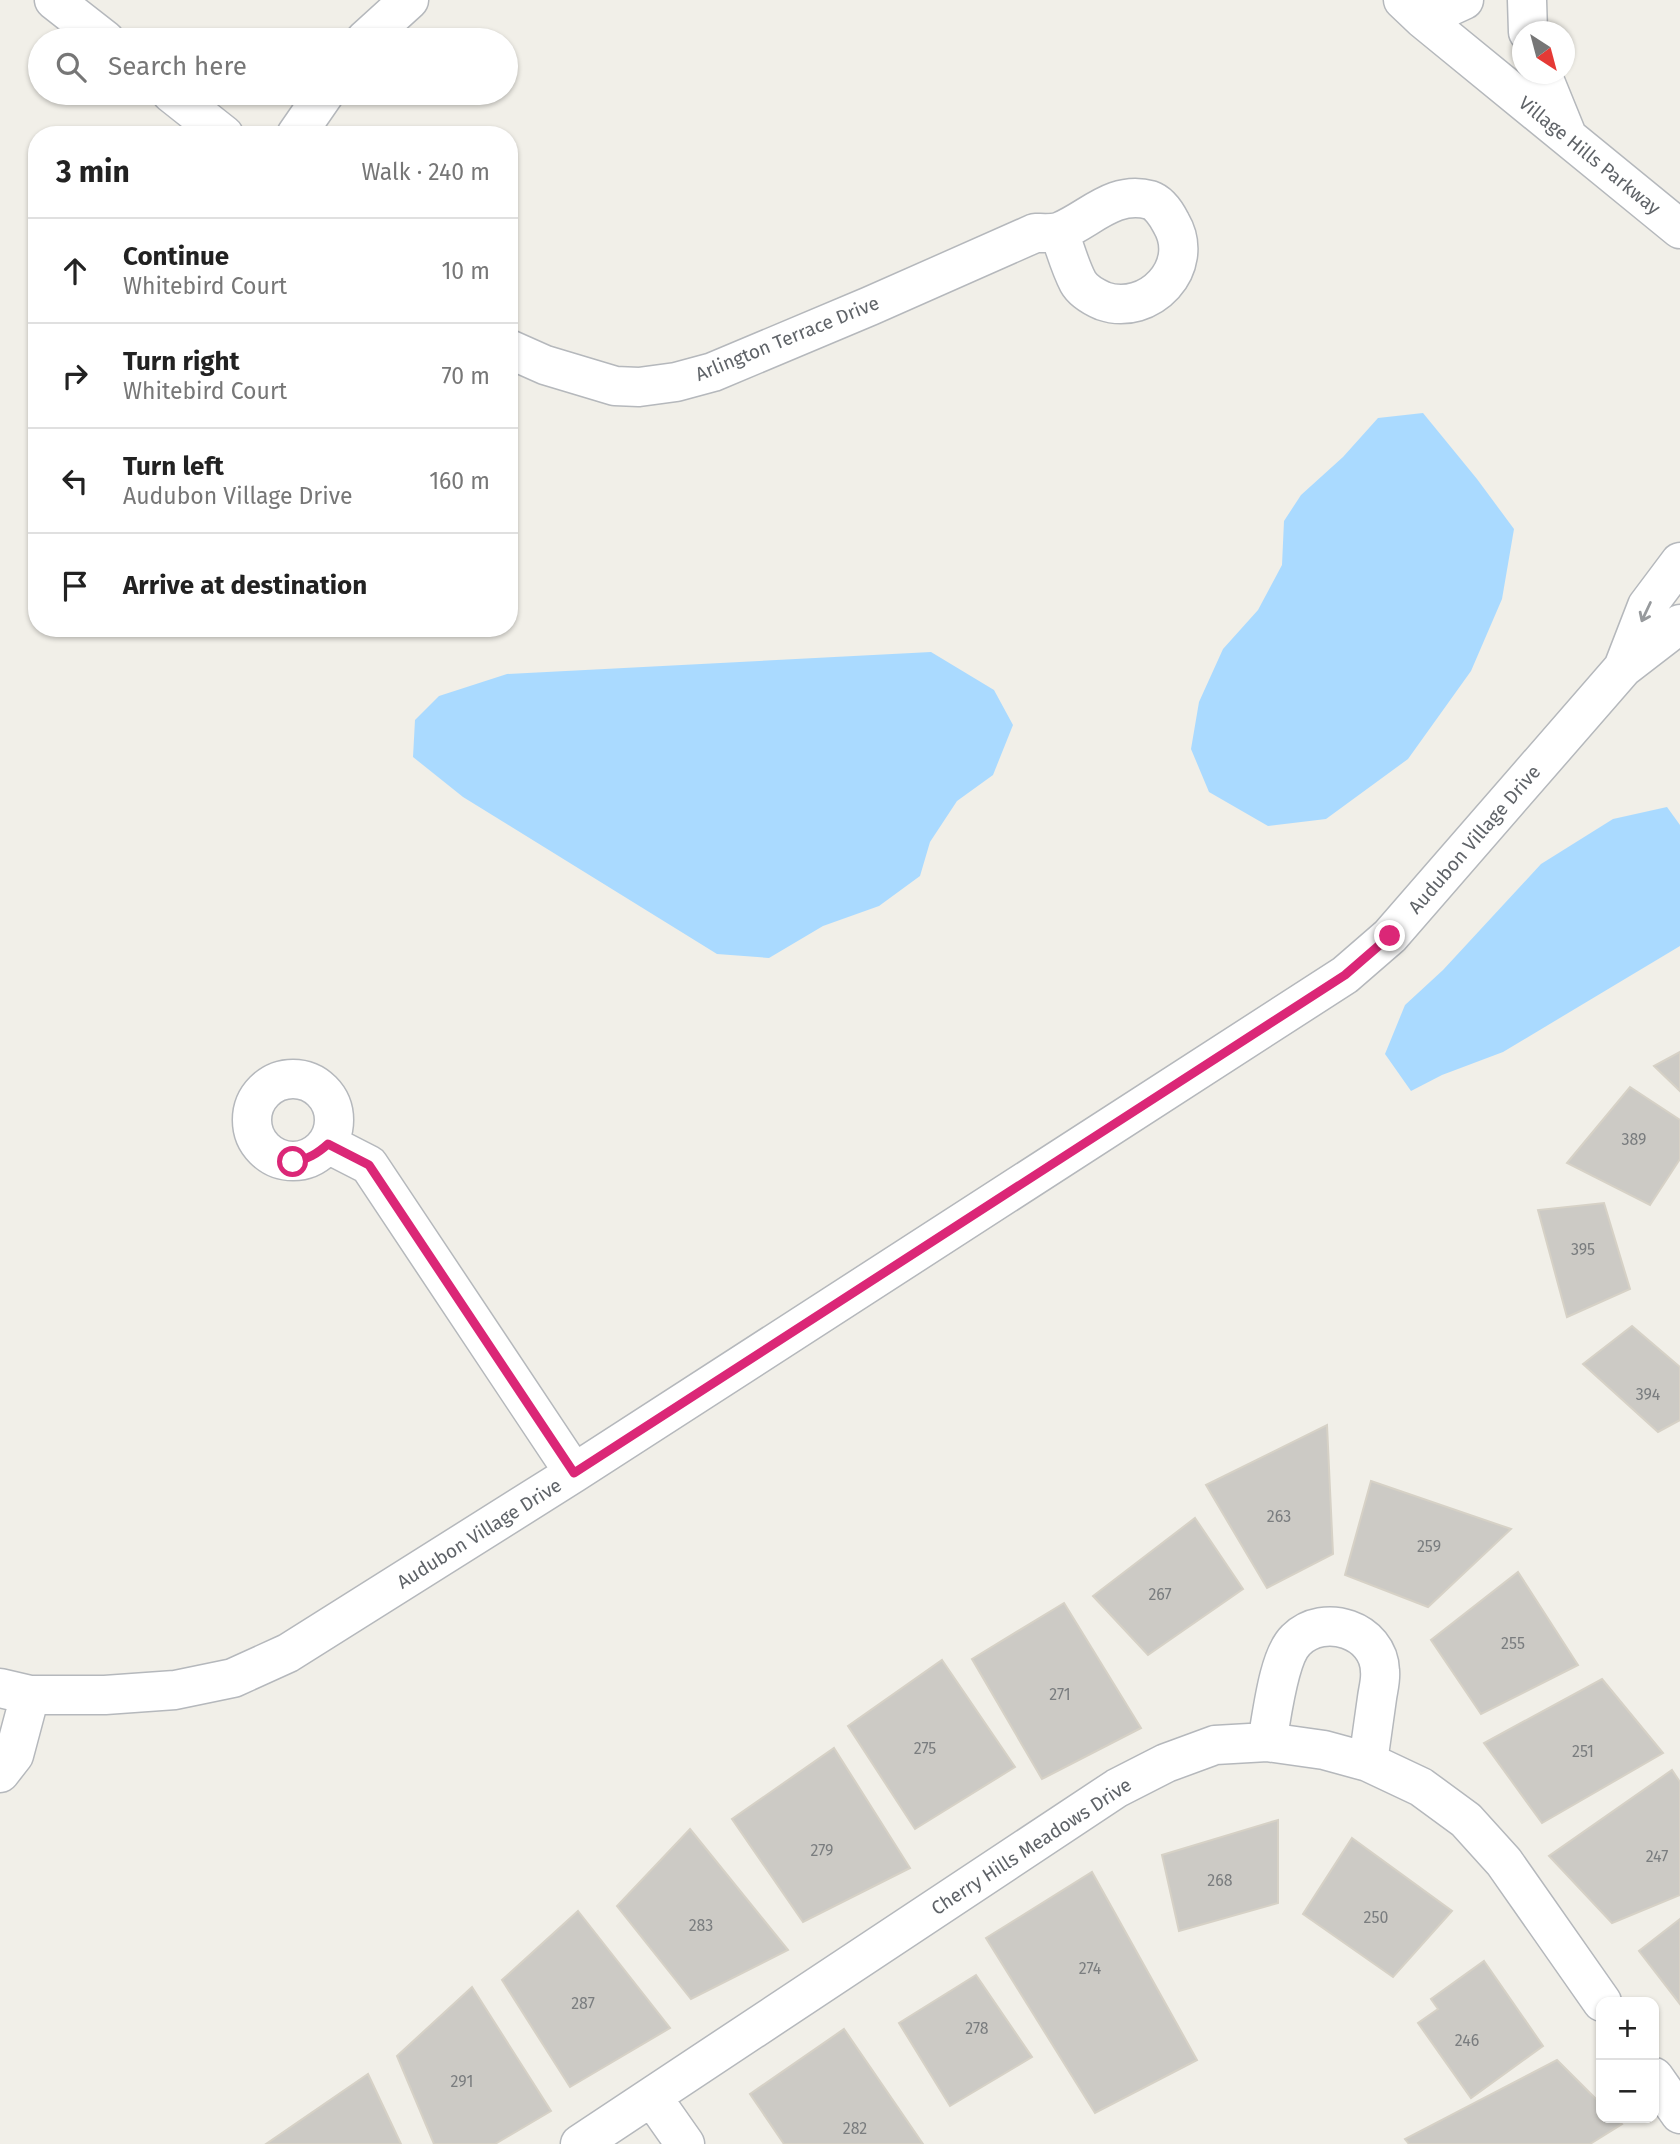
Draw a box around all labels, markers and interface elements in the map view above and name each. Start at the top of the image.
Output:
north arrow [1512,21,1575,84]
search box [28,28,518,105]
icon: search [52,48,90,86]
text: Search here [108,51,247,82]
street label: Village Hills Parkway [1514,91,1666,220]
text: 3 min [56,154,130,190]
text: Walk · 240 m [362,158,490,186]
text: Continue [123,241,229,272]
icon: ahead [56,252,94,290]
text: 10 m [441,257,490,285]
text: Whitebird Court [123,272,287,300]
street label: Arlington Terrace Drive [692,291,882,386]
text: Turn right [123,346,240,377]
icon: right [56,357,94,395]
text: 70 m [441,362,490,390]
text: Whitebird Court [123,377,287,405]
text: Turn left [123,451,224,482]
icon: left [56,462,94,500]
text: 160 m [429,467,490,495]
text: Audubon Village Drive [123,482,352,510]
icon: arrive [56,567,94,605]
text: Arrive at destination [123,570,367,601]
one-way arrow [1639,601,1652,622]
street label: Audubon Village Drive [1404,760,1545,918]
route end [1374,920,1405,951]
house number: 389 [1622,1130,1646,1149]
route start [277,1146,308,1177]
house number: 395 [1571,1240,1595,1259]
house number: 394 [1636,1385,1661,1404]
street label: Audubon Village Drive [393,1473,566,1593]
house number: 263 [1267,1507,1291,1526]
house number: 259 [1417,1537,1441,1556]
house number: 267 [1148,1585,1172,1604]
house number: 255 [1501,1634,1525,1653]
house number: 271 [1049,1685,1071,1704]
house number: 275 [914,1739,936,1758]
house number: 251 [1572,1742,1594,1761]
street label: Cherry Hills Meadows Drive [927,1773,1136,1920]
house number: 279 [811,1841,833,1860]
house number: 247 [1646,1847,1668,1866]
house number: 268 [1207,1871,1233,1890]
house number: 250 [1364,1908,1388,1927]
house number: 283 [689,1916,713,1935]
house number: 274 [1079,1959,1102,1978]
house number: 287 [571,1994,595,2013]
map controls [1596,1997,1659,2123]
button: + [1596,1997,1659,2060]
house number: 278 [965,2019,989,2038]
house number: 246 [1455,2031,1479,2050]
button: − [1596,2060,1659,2123]
house number: 291 [451,2072,473,2091]
house number: 282 [843,2119,867,2138]

